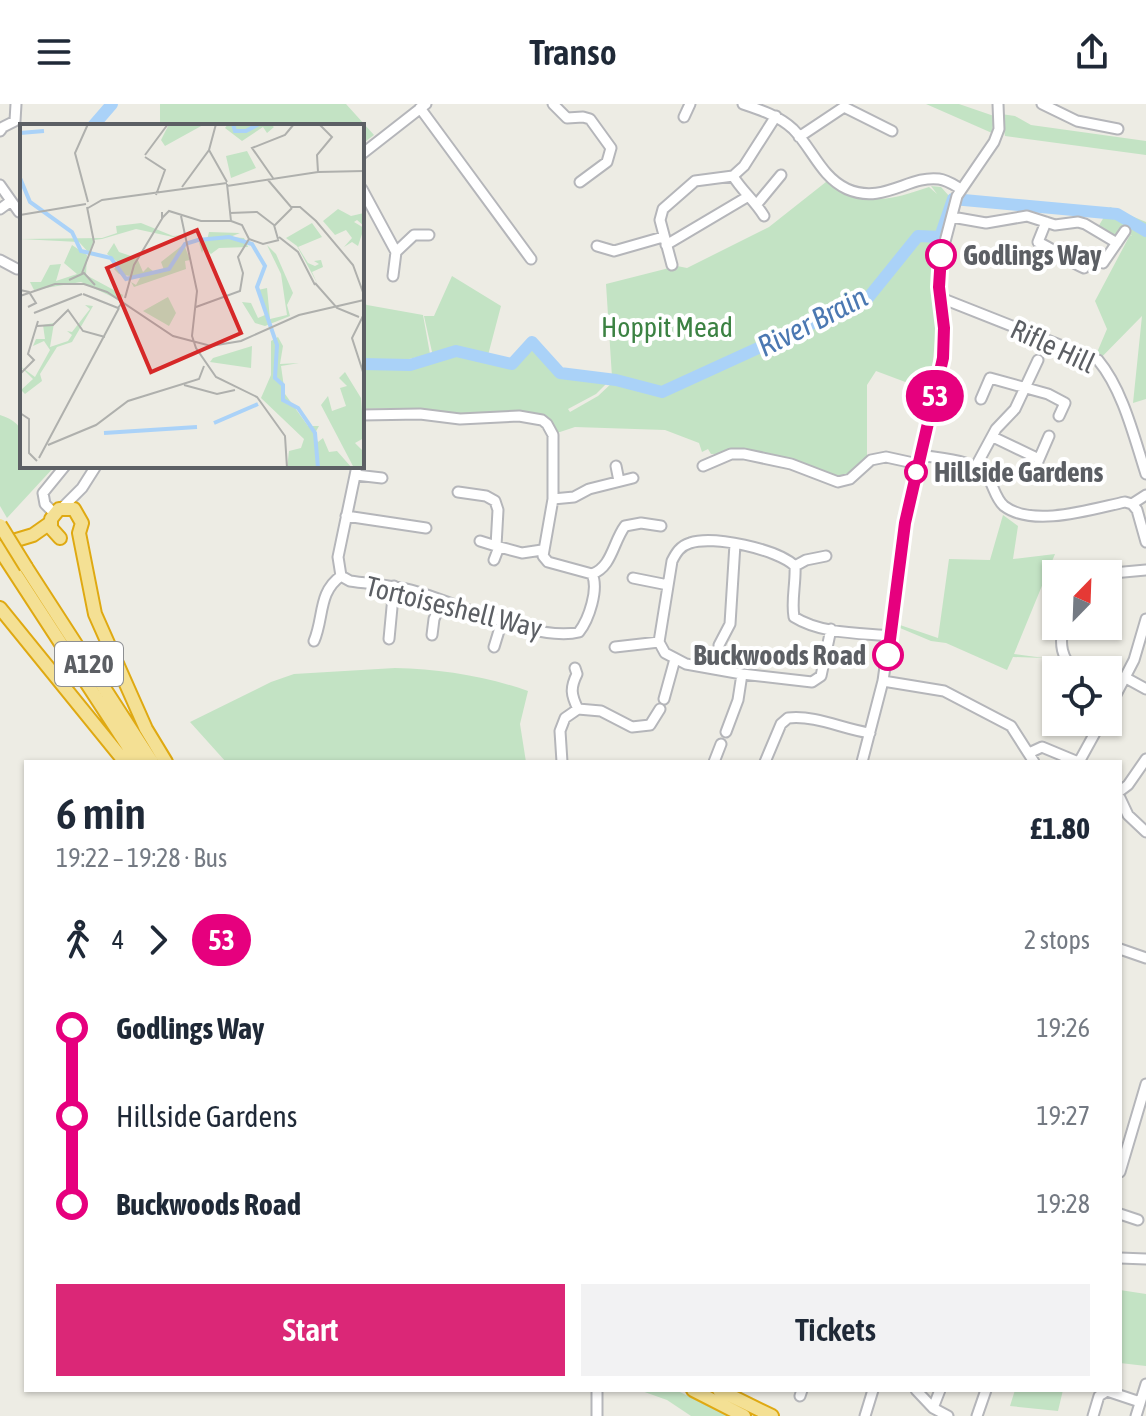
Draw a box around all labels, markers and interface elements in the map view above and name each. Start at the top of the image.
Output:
icon: menu [32,30,76,74]
icon: share [1070,30,1114,74]
text: Transo [529,31,617,73]
inset map [20,124,364,468]
place label: Godlings Way [963,239,1102,271]
marker: Godlings Way [926,240,956,270]
water label: River Brain [752,279,872,363]
park label: Hoppit Mead [601,311,733,343]
street label: Rifle Hill [1006,313,1101,380]
line badge: 53 [899,370,971,422]
text: 53 [922,380,948,412]
place label: Hillside Gardens [934,456,1103,488]
marker: Hillside Gardens [905,461,927,483]
north arrow [1042,560,1122,640]
map controls [1042,560,1122,736]
street label: Tortoiseshell Way [363,570,545,644]
place label: Buckwoods Road [693,639,866,671]
marker: Buckwoods Road [873,640,903,670]
road number: A120 [55,642,123,686]
button: locate [1042,656,1122,736]
text: 6 min [56,788,146,838]
text: £1.80 [1030,811,1090,845]
text: 19:22 – 19:28 · Bus [56,843,227,873]
icon: walk [56,918,100,962]
icon: forward [136,918,180,962]
text: 53 [208,924,235,956]
text: 4 [112,925,124,955]
text: 2 stops [1024,925,1090,955]
text: Godlings Way [116,1011,264,1045]
text: 19:26 [1036,1013,1090,1043]
text: Hillside Gardens [116,1099,297,1133]
text: 19:27 [1036,1101,1090,1131]
text: Buckwoods Road [116,1187,301,1221]
text: 19:28 [1036,1189,1090,1219]
button: Start [56,1284,565,1376]
button: Tickets [581,1284,1090,1376]

